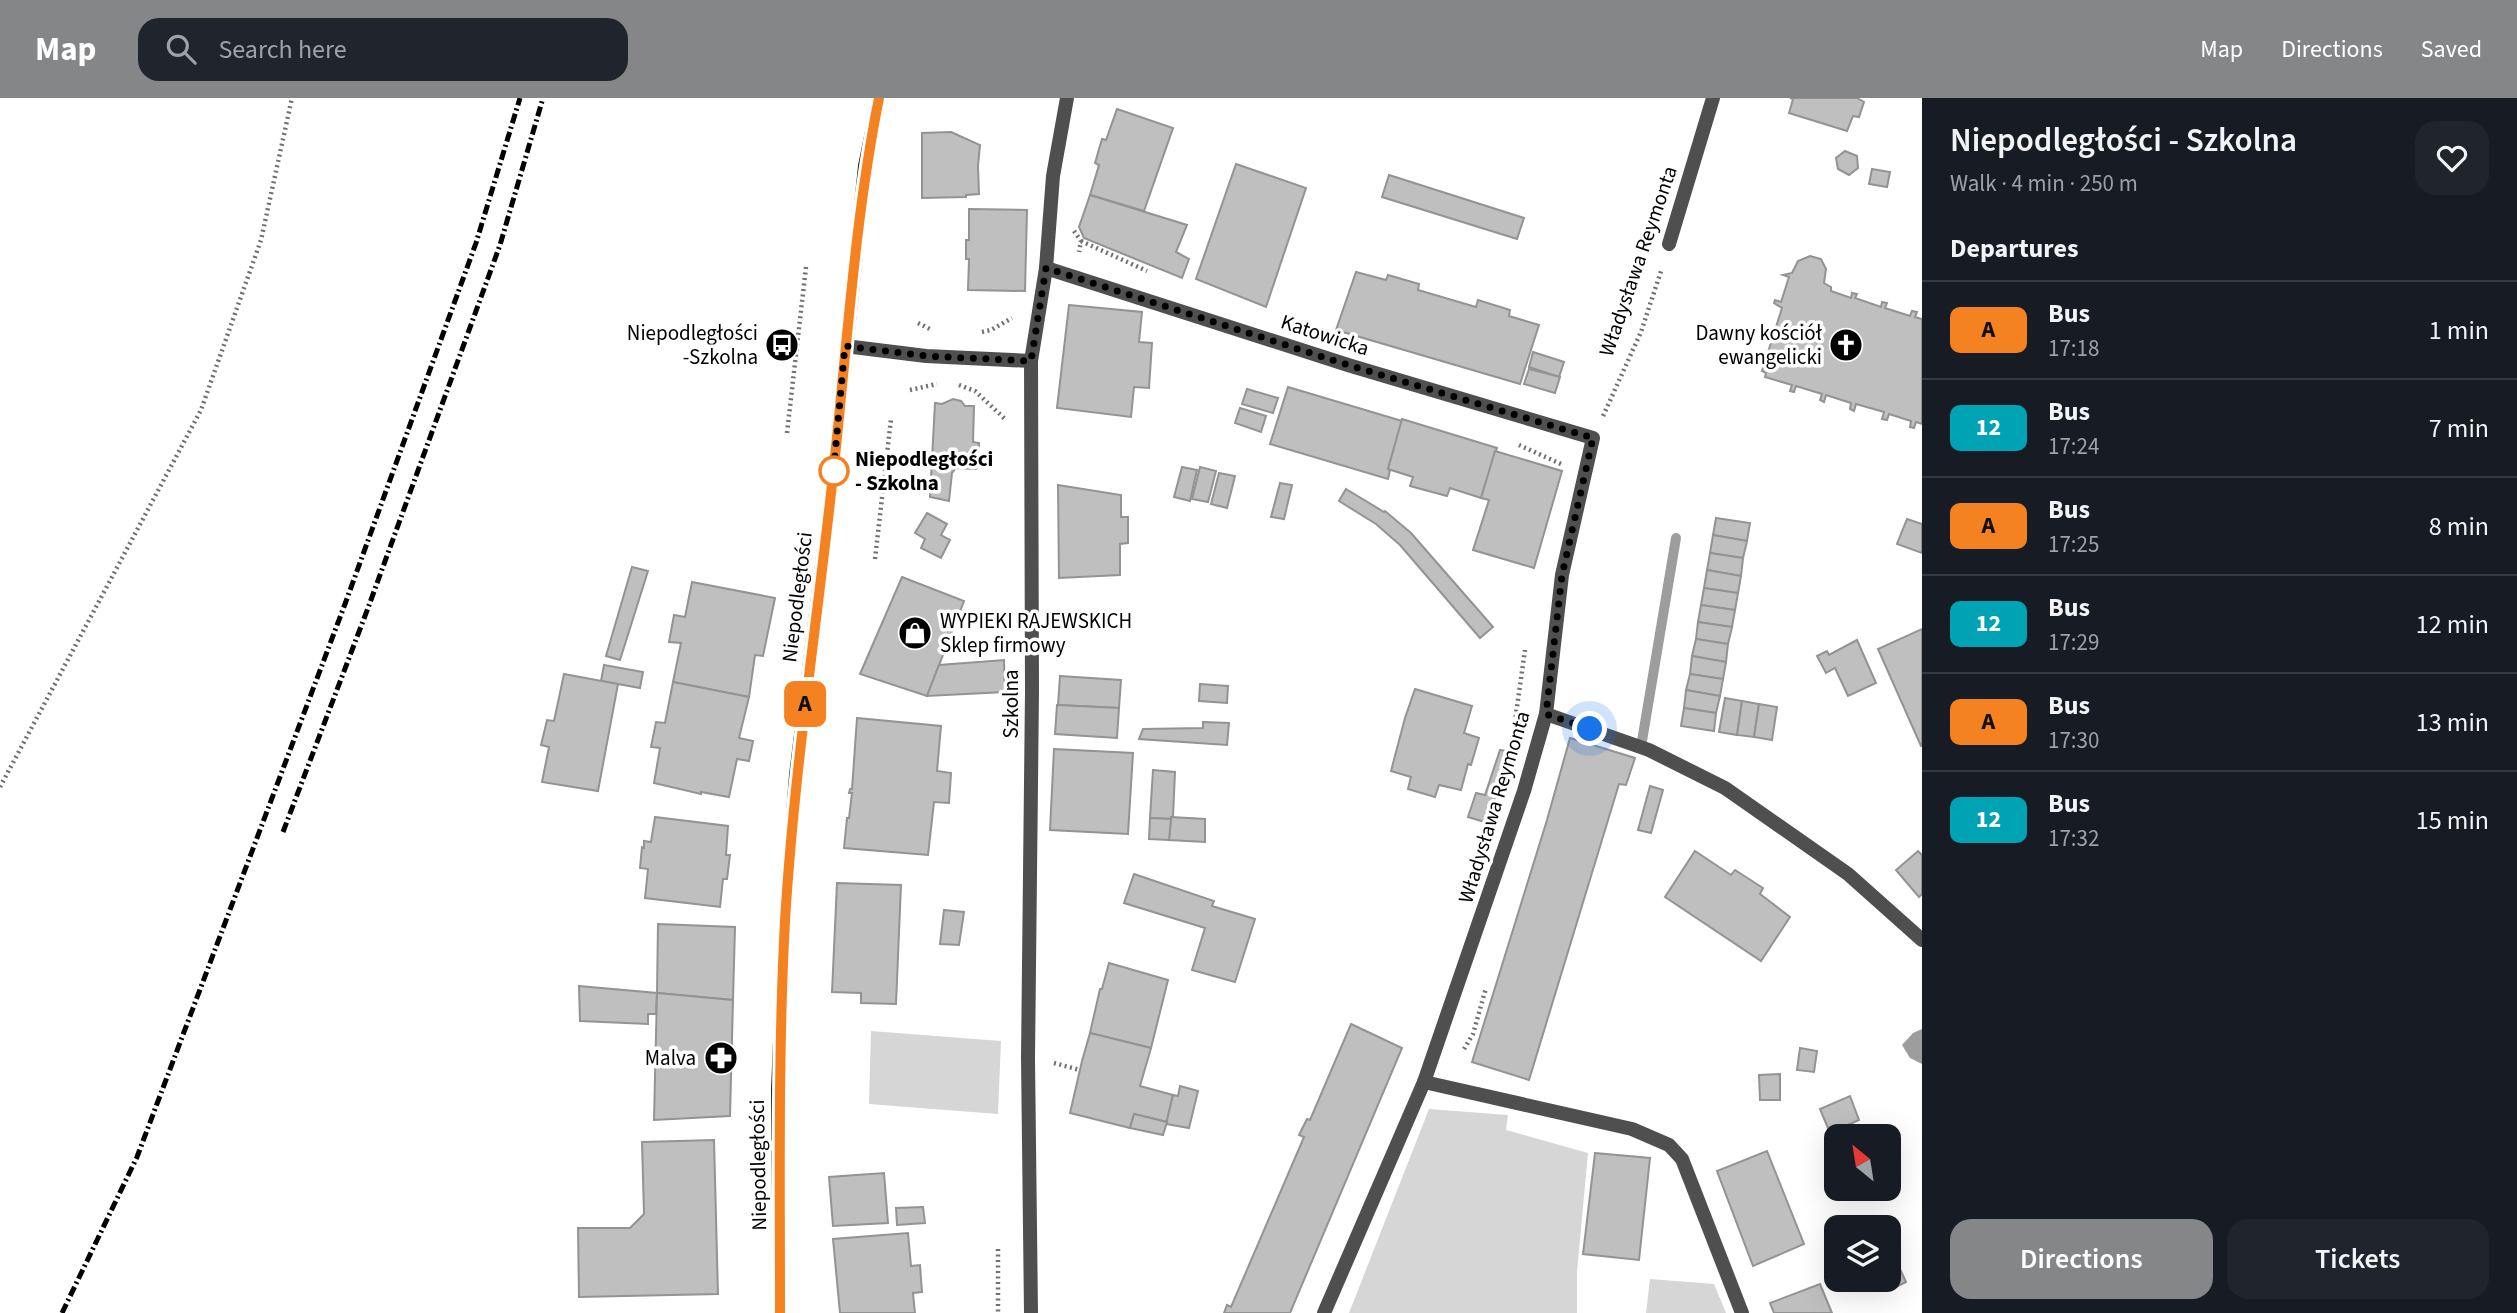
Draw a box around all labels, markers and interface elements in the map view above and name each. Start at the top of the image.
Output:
search box [138,18,628,81]
text: Map [35,26,96,73]
icon: search [162,30,200,68]
text: Search here [218,31,347,68]
text: Map [2200,32,2243,67]
text: Directions [2281,32,2383,67]
text: Saved [2421,32,2482,67]
text: Niepodległości - Szkolna [1950,117,2297,164]
button: heart [2415,121,2489,195]
street label: Władysława Reymonta [1591,162,1685,360]
text: Walk · 4 min · 250 m [1950,167,2138,200]
text: Departures [1950,230,2078,267]
text: Bus [2048,295,2090,332]
street label: Katowicka [1277,307,1373,363]
text: A [1982,312,1995,347]
text: 1 min [2429,312,2489,349]
place label: Niepodległości -Szkolna [627,318,758,372]
place label: Dawny kościół ewangelicki [1695,318,1823,372]
bus stop icon: Niepodległości -Szkolna [763,326,801,364]
church icon: Dawny kościół ewangelicki [1827,326,1865,364]
text: 17:18 [2048,332,2099,365]
text: Bus [2048,393,2090,430]
text: 12 [1976,410,2001,445]
text: 7 min [2429,410,2489,447]
text: 17:24 [2048,430,2099,463]
place label: Niepodległości - Szkolna [855,444,993,498]
marker: Niepodległości - Szkolna [819,456,849,486]
text: Bus [2048,491,2090,528]
text: A [1982,508,1995,543]
text: 8 min [2429,508,2489,545]
text: 17:25 [2048,528,2099,561]
street label: Niepodległości [774,530,820,664]
text: Bus [2048,589,2090,626]
place label: WYPIEKI RAJEWSKICH Sklep firmowy [940,606,1132,660]
text: 12 [1976,606,2001,641]
text: 12 min [2416,606,2489,643]
shop icon: WYPIEKI RAJEWSKICH Sklep firmowy [896,614,934,652]
text: 17:29 [2048,626,2099,659]
street label: Szkolna [996,670,1026,738]
line badge: A [782,681,828,727]
text: A [798,686,812,721]
text: Bus [2048,687,2090,724]
text: A [1982,704,1995,739]
text: 13 min [2416,704,2489,741]
street label: Władysława Reymonta [1450,707,1538,907]
your location [1572,711,1607,746]
text: 17:30 [2048,724,2099,757]
text: Bus [2048,785,2090,822]
text: 12 [1976,802,2001,837]
text: 15 min [2416,802,2489,839]
text: 17:32 [2048,822,2099,855]
pharmacy icon: Malva [702,1039,740,1077]
place label: Malva [645,1043,696,1073]
street label: Niepodległości [742,1099,774,1231]
north arrow [1824,1124,1900,1200]
map controls [1824,1124,1901,1292]
button: layers [1824,1215,1901,1292]
button: Directions [1950,1219,2213,1299]
button: Tickets [2227,1219,2489,1299]

